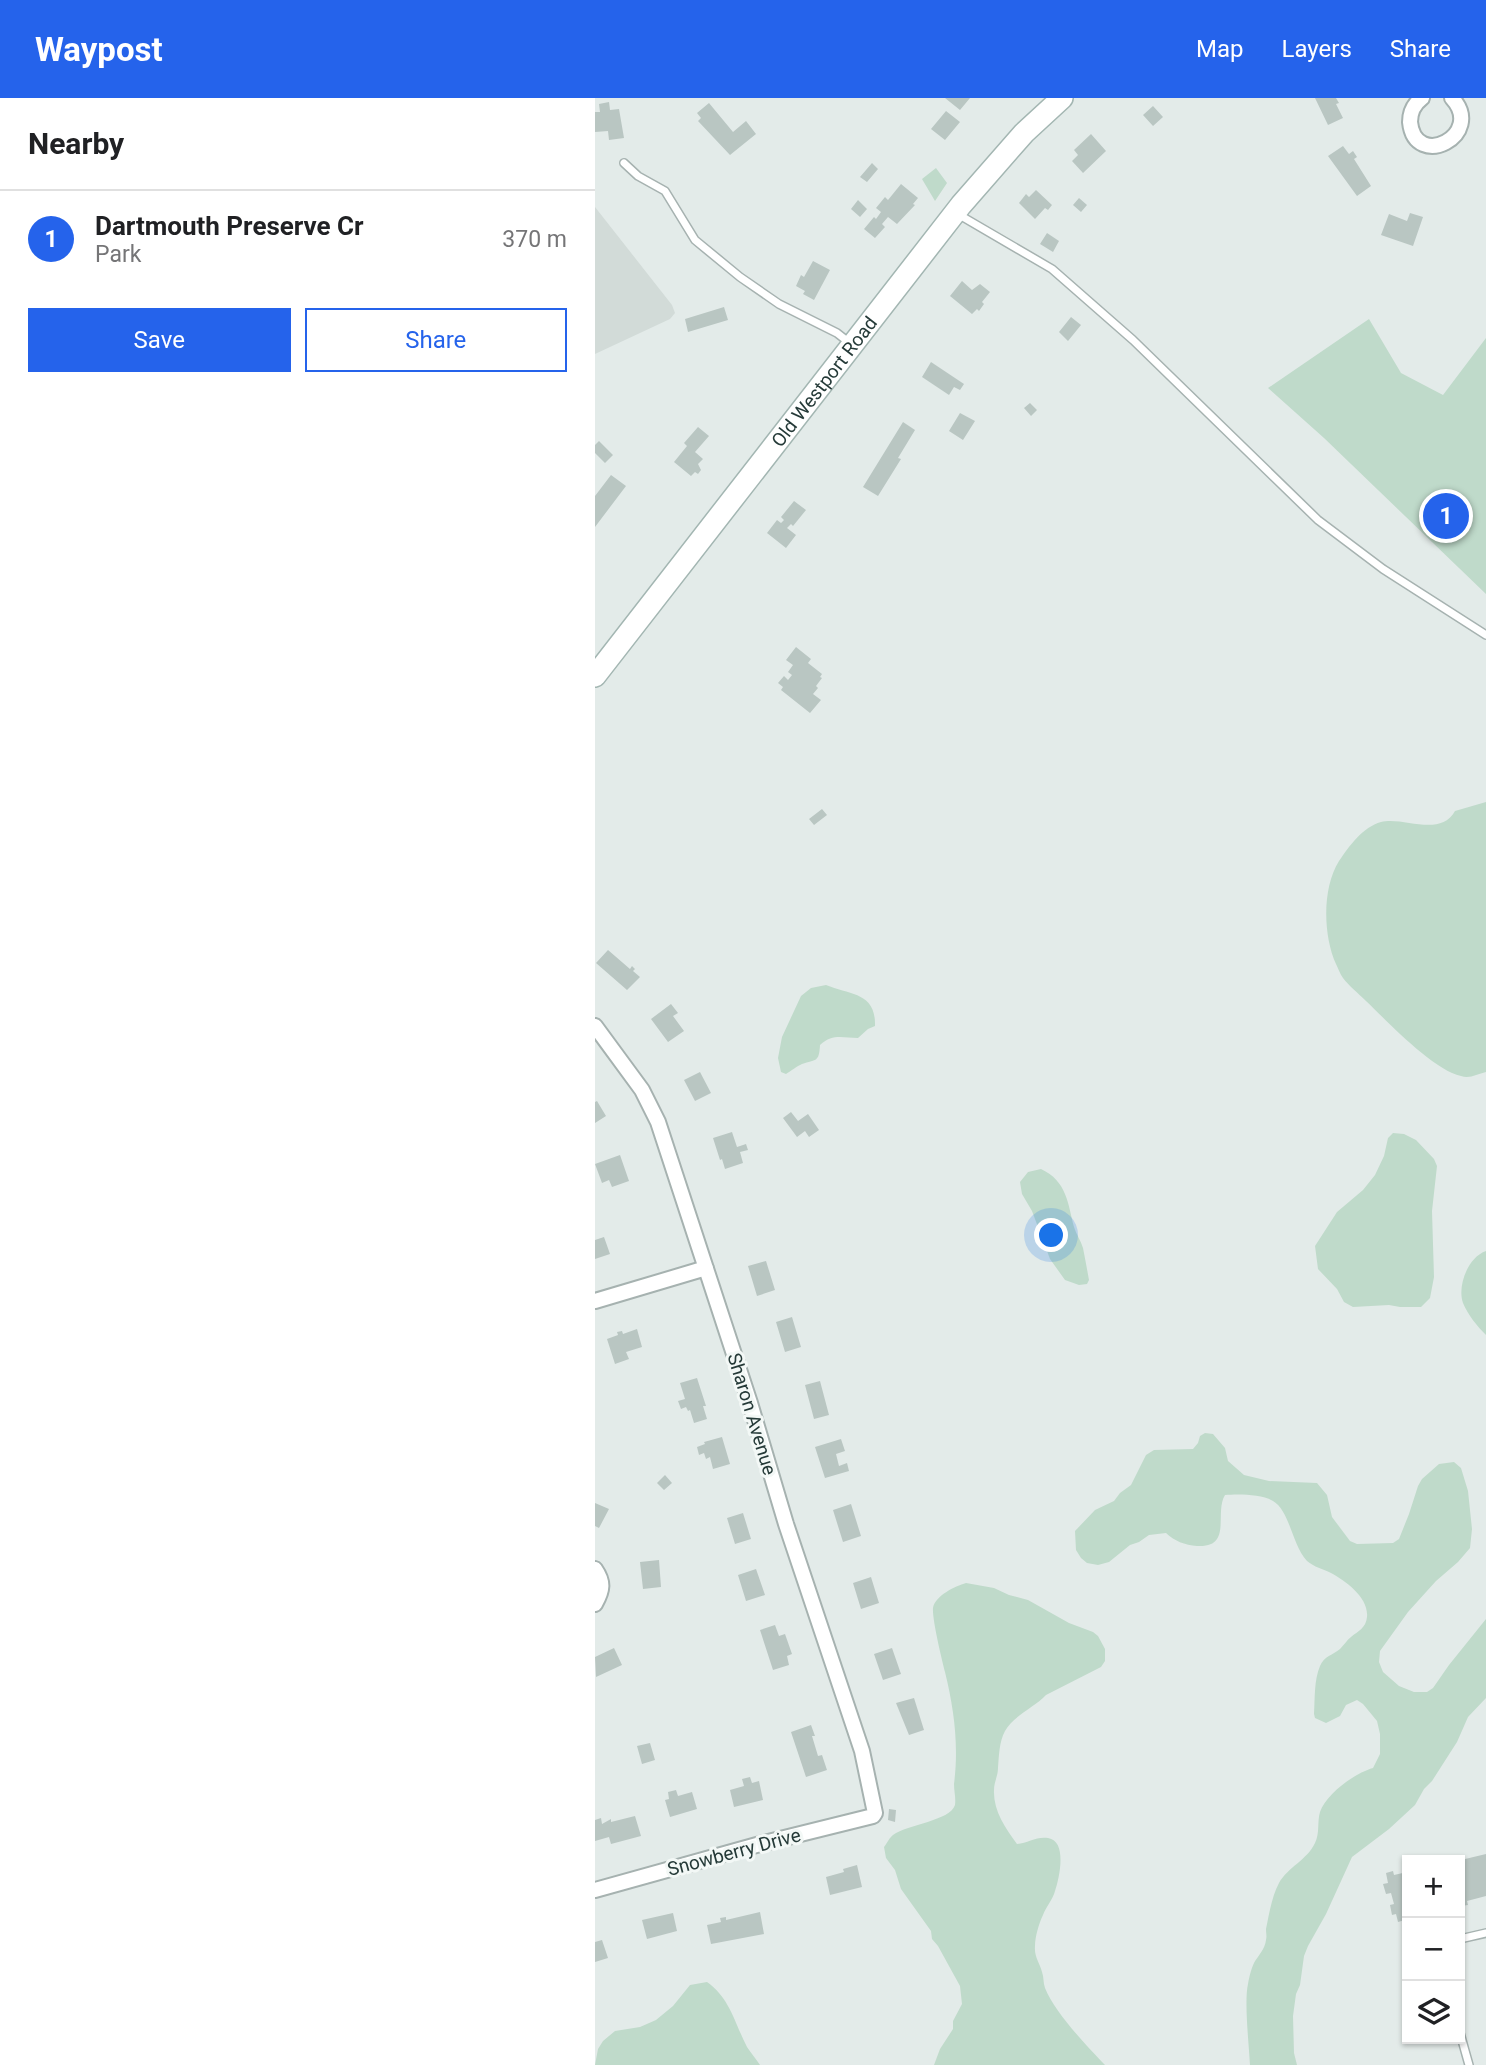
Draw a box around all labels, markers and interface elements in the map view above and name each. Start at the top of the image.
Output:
text: Waypost [35,30,163,69]
text: Map [1196,35,1244,63]
text: Layers [1282,35,1352,63]
text: Share [1390,35,1451,63]
text: Nearby [28,126,124,161]
text: Dartmouth Preserve Cr [95,211,364,241]
text: 1 [44,226,58,253]
text: 370 m [502,226,567,253]
text: Park [95,241,141,268]
button: Save [28,308,291,372]
button: Share [305,308,567,372]
street label: Old Westport Road [766,312,882,451]
pin: 1 [1423,490,1469,542]
your location [1034,1218,1068,1252]
street label: Sharon Avenue [723,1350,781,1478]
street label: Snowberry Drive [665,1823,803,1881]
map controls [1402,1855,1465,2044]
button: + [1402,1855,1465,1918]
button: − [1402,1918,1465,1981]
button: layers [1402,1981,1465,2044]

